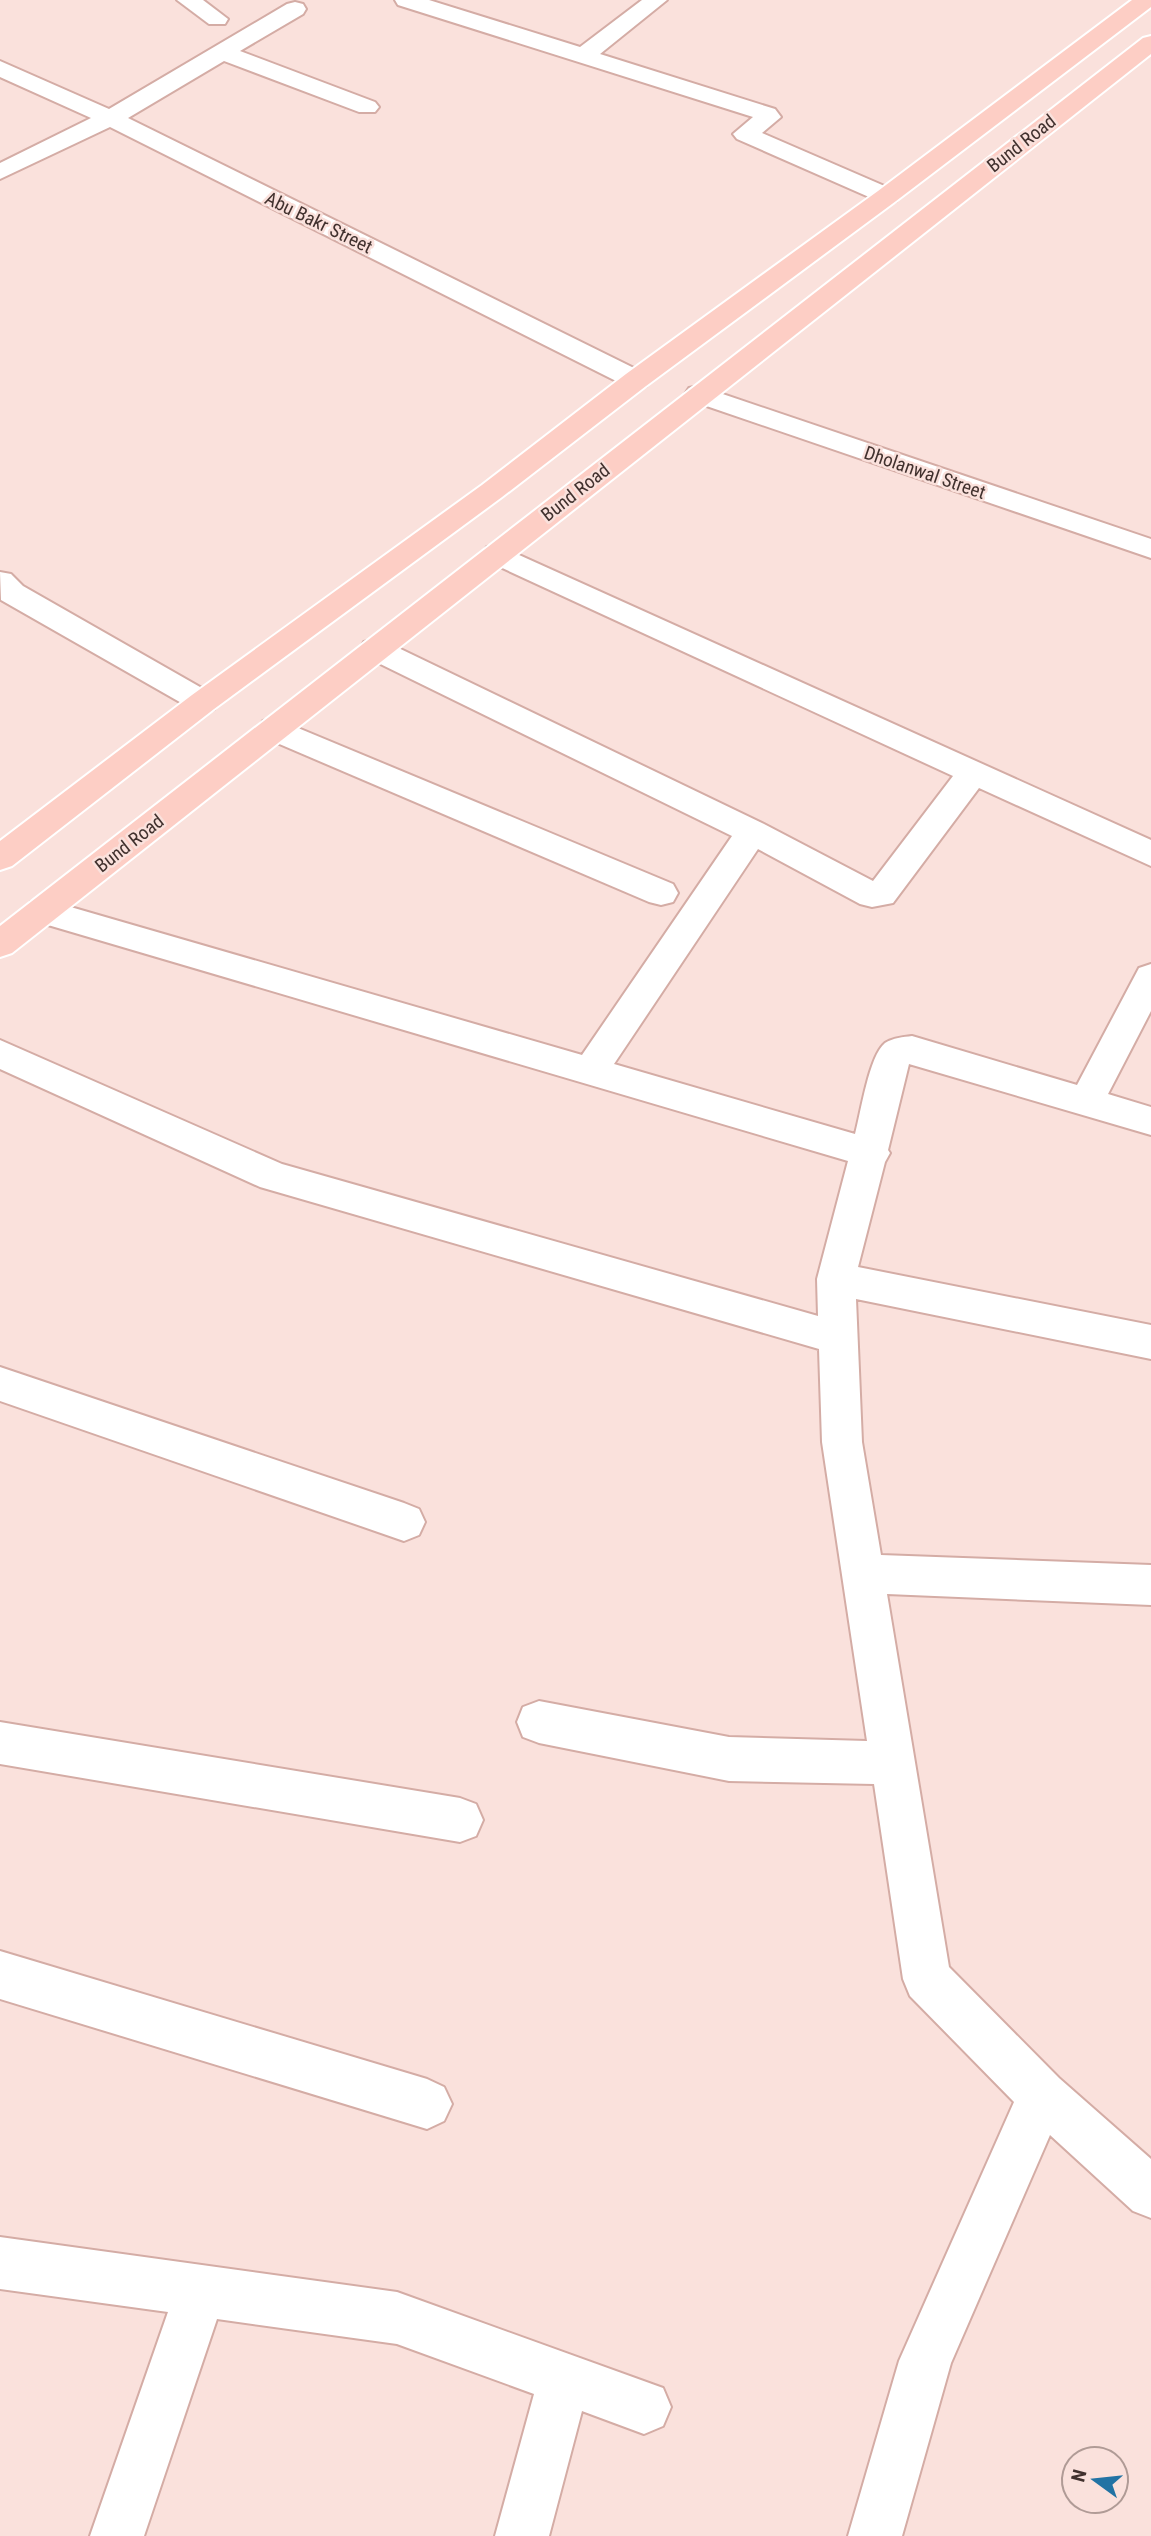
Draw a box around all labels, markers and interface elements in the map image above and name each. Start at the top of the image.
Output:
street label: Bund Road [982,109,1060,177]
street label: Abu Bakr Street [261,187,376,258]
street label: Dholanwal Street [861,441,989,504]
street label: Bund Road [536,458,614,526]
street label: Bund Road [90,809,168,877]
north arrow [1060,2445,1130,2515]
text: N [1066,2467,1092,2484]

